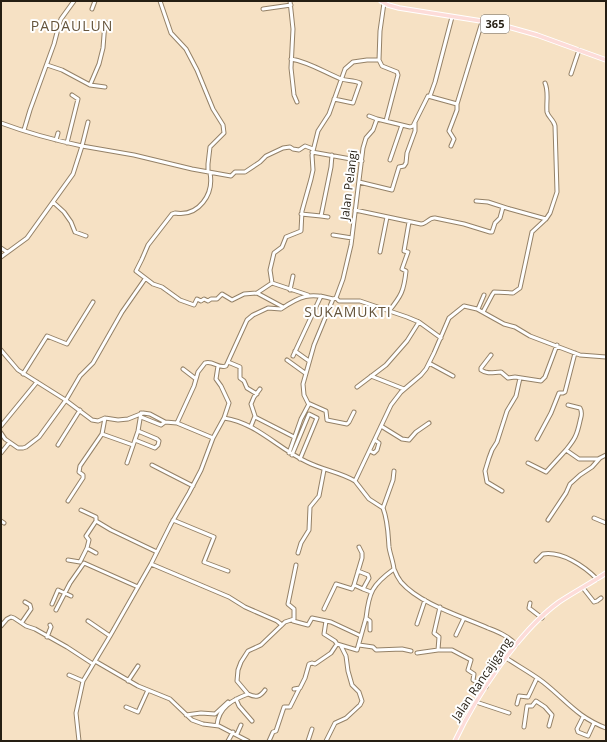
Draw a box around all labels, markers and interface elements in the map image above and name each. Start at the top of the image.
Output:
road number: 365 [481,15,509,33]
district label: PADAULUN [31,16,113,35]
street label: Jalan Pelangi [336,149,361,222]
district label: SUKAMUKTI [304,302,392,321]
street label: Jalan Rancajigang [447,633,516,725]

